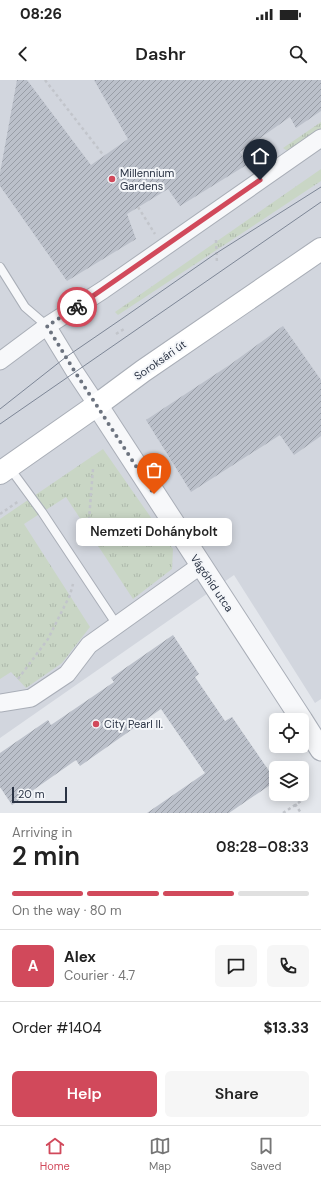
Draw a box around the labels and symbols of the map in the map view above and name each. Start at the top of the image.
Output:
pin [243,139,277,180]
place label: Millennium Gardens [120,166,175,193]
marker: Millennium Gardens [107,174,117,184]
courier [57,287,97,327]
street label: Soroksári út [131,337,189,383]
pin [137,453,171,494]
callout: Nemzeti Dohánybolt [76,518,232,546]
street label: Vágóhíd utca [188,552,236,614]
place label: City Pearl II. [104,717,163,731]
marker: City Pearl II. [91,719,101,729]
scale bar [12,785,67,804]

